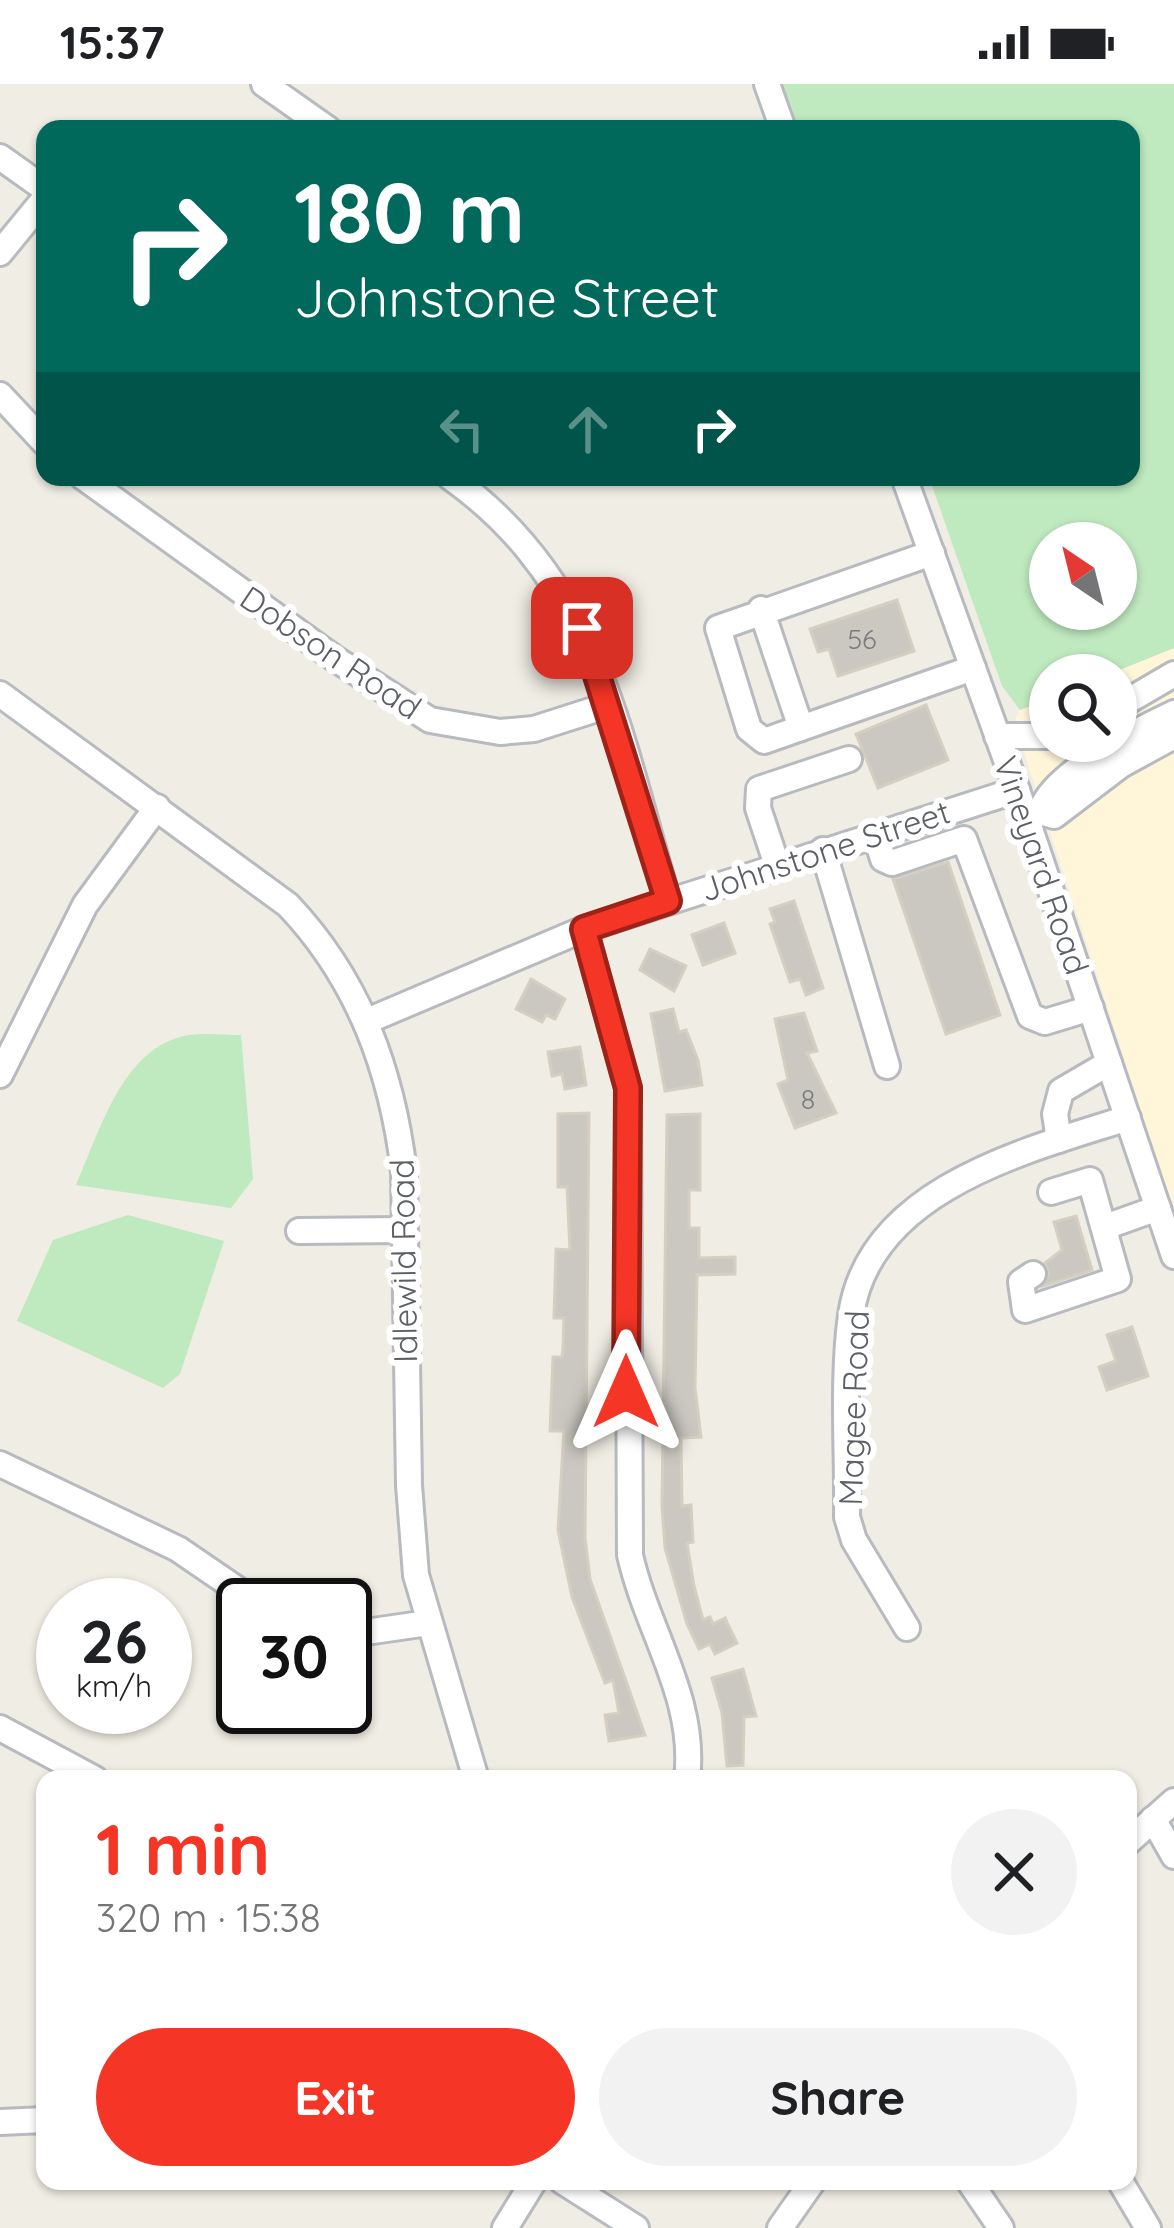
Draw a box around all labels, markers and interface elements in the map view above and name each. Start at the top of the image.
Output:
text: 15:37 [60,14,165,70]
text: 180 m [294,159,525,264]
icon: right [96,168,252,324]
text: Johnstone Street [294,263,719,331]
icon: left [429,396,495,462]
icon: ahead [555,396,621,462]
icon: right [681,396,747,462]
north arrow [1029,522,1137,630]
map controls [1029,522,1137,762]
street label: Dobson Road [233,576,429,728]
pin [531,577,633,679]
icon: arrive [549,595,615,661]
house number: 56 [847,622,877,656]
button: search [1029,654,1137,762]
street label: Vineyard Road [985,750,1099,980]
street label: Johnstone Street [695,790,955,910]
house number: 8 [801,1082,815,1116]
street label: Idlewild Road [381,1159,425,1363]
street label: Magee Road [829,1310,877,1506]
position arrow [563,1329,689,1455]
speed limit sign: 30 [216,1578,372,1734]
text: 26 [80,1603,148,1678]
text: km/h [76,1667,152,1705]
text: 1 min [96,1803,270,1893]
button: close [951,1809,1077,1935]
text: 320 m · 15:38 [96,1893,321,1942]
button: Exit [96,2028,575,2166]
button: Share [599,2028,1077,2166]

